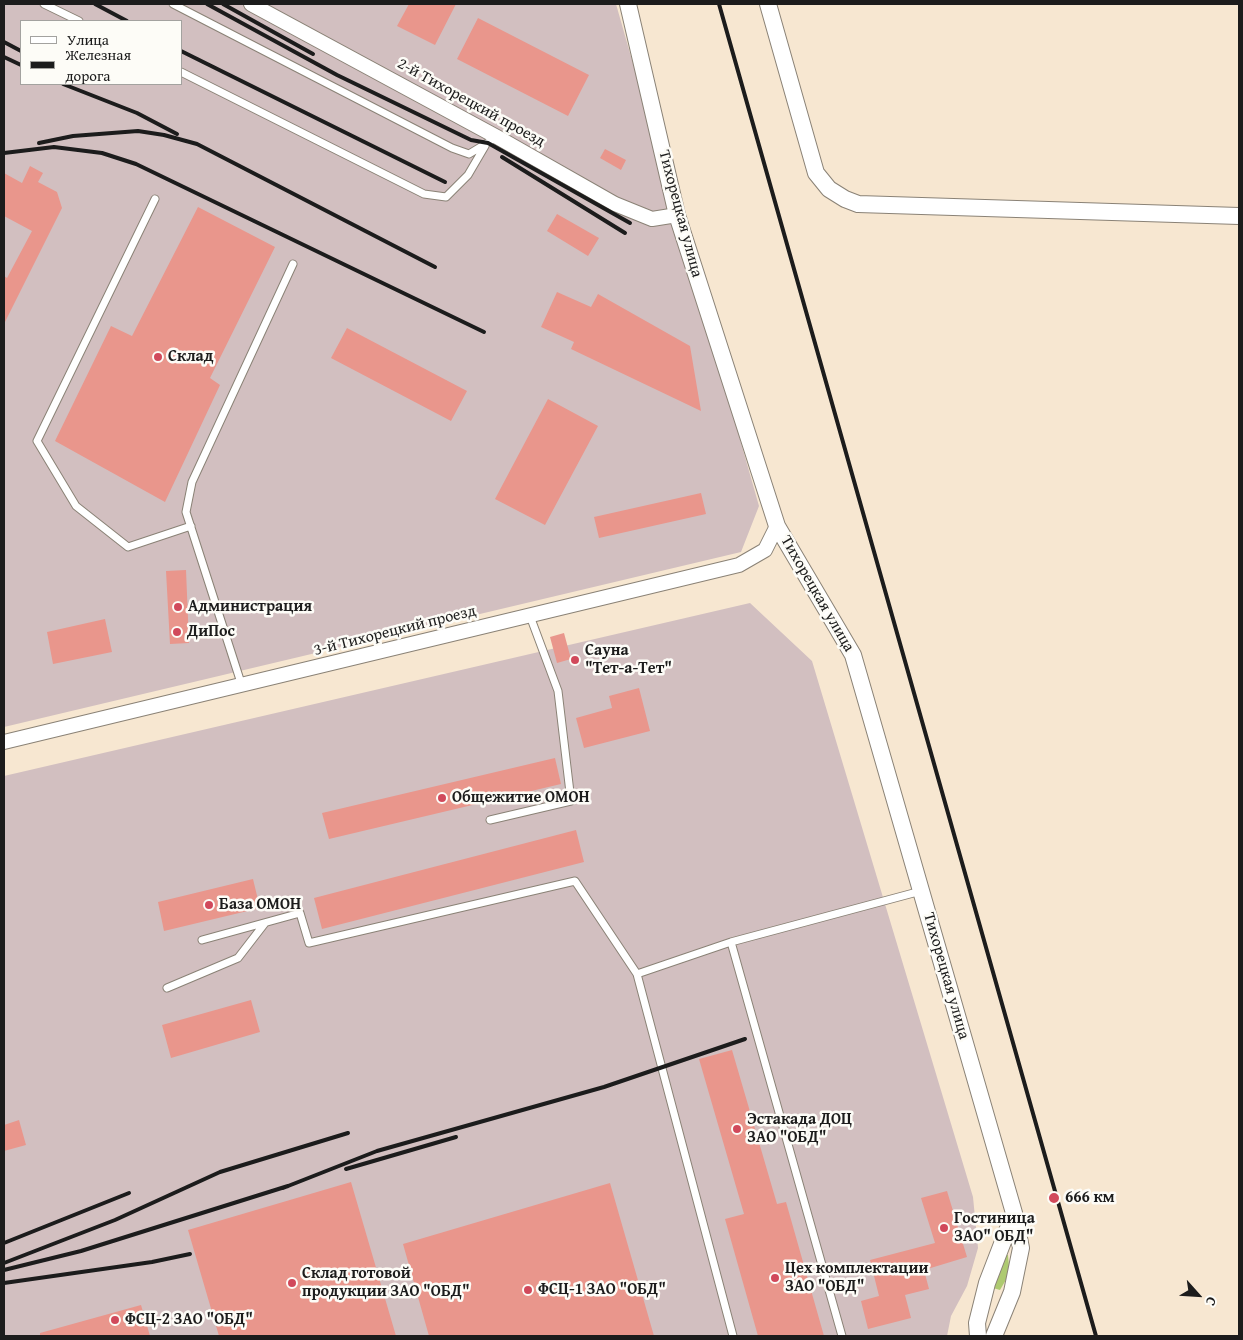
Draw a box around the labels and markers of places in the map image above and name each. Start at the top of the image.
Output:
place label: Склад [168,347,214,367]
marker: Склад [152,351,164,363]
place label: Администрация [188,597,312,617]
marker: Администрация [172,601,184,613]
place label: ДиПос [187,622,235,642]
marker: ДиПос [171,626,183,638]
place label: Сауна "Тет-а-Тет" [585,641,672,679]
marker: Сауна "Тет-а-Тет" [569,654,581,666]
place label: Общежитие ОМОН [452,788,590,808]
marker: Общежитие ОМОН [436,792,448,804]
place label: База ОМОН [219,895,301,915]
marker: База ОМОН [203,899,215,911]
place label: Эстакада ДОЦ ЗАО "ОБД" [747,1110,852,1148]
marker: Эстакада ДОЦ ЗАО "ОБД" [731,1123,743,1135]
place label: 666 км [1065,1188,1115,1208]
marker: 666 км [1047,1191,1061,1205]
place label: Гостиница ЗАО" ОБД" [954,1209,1035,1247]
marker: Гостиница ЗАО" ОБД" [938,1222,950,1234]
place label: Цех комплектации ЗАО "ОБД" [785,1259,929,1297]
place label: Склад готовой продукции ЗАО "ОБД" [302,1264,470,1302]
marker: Цех комплектации ЗАО "ОБД" [769,1272,781,1284]
marker: Склад готовой продукции ЗАО "ОБД" [286,1277,298,1289]
place label: ФСЦ-1 ЗАО "ОБД" [538,1280,666,1300]
marker: ФСЦ-1 ЗАО "ОБД" [522,1284,534,1296]
place label: ФСЦ-2 ЗАО "ОБД" [125,1310,253,1330]
marker: ФСЦ-2 ЗАО "ОБД" [109,1314,121,1326]

